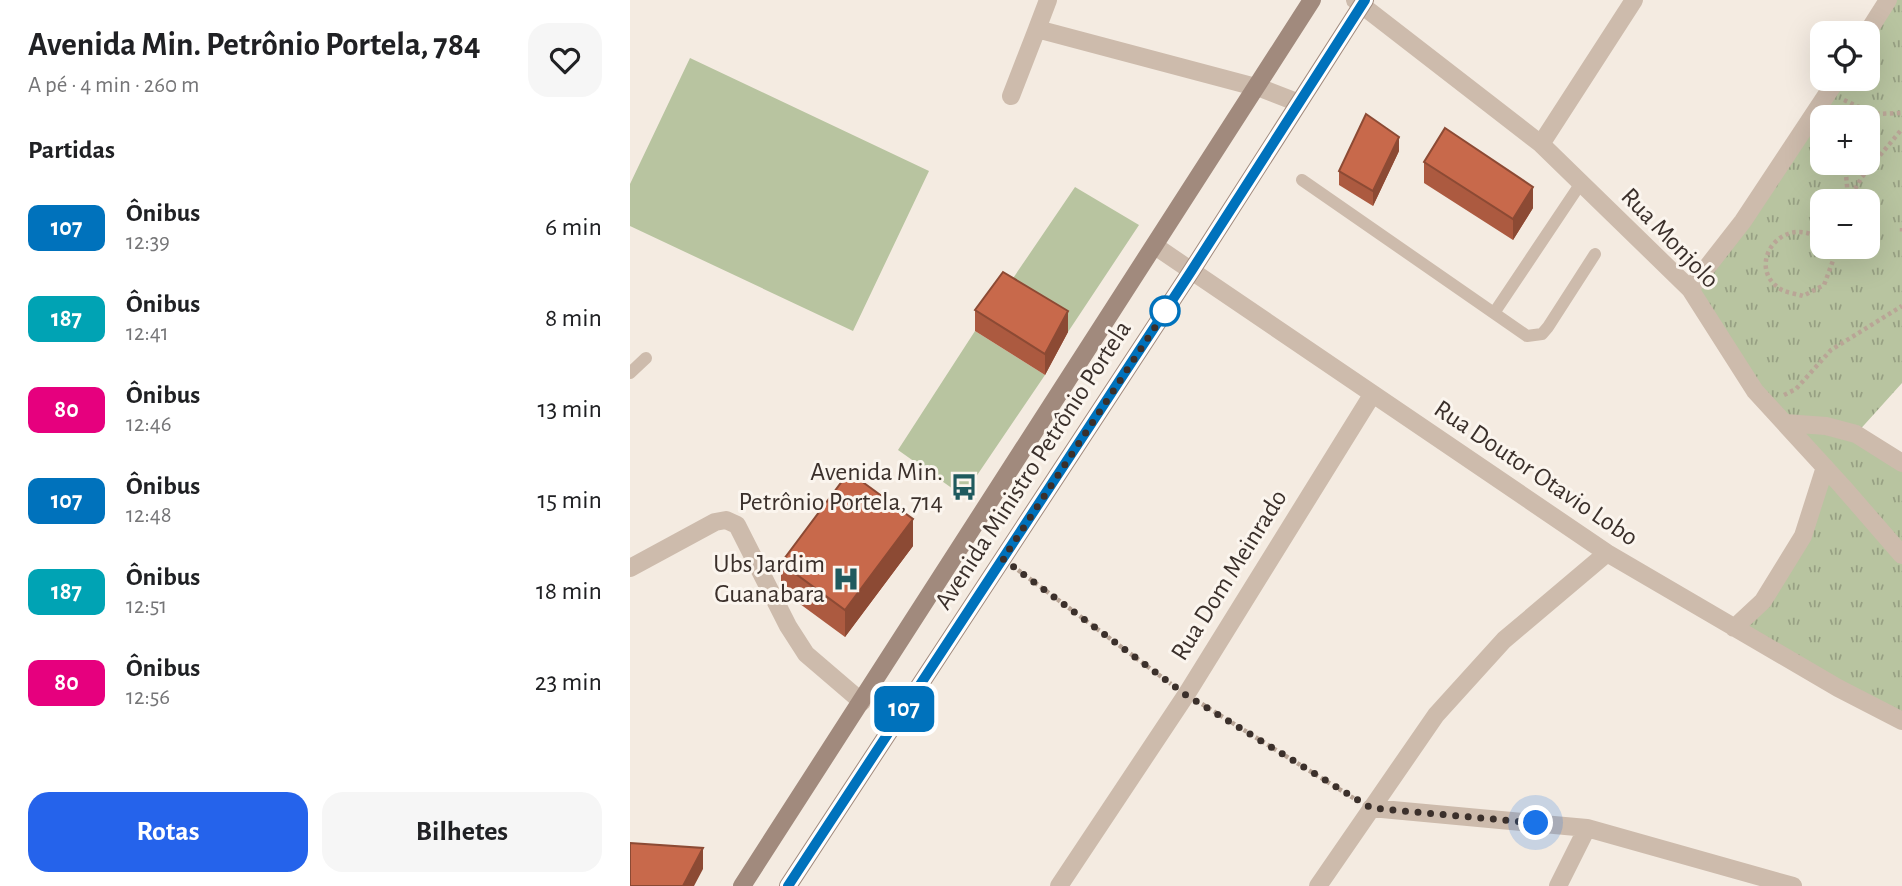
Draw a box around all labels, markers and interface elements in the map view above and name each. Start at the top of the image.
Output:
map controls [1810,21,1880,259]
button: locate [1810,21,1880,91]
button: heart [528,23,602,97]
text: Avenida Min. Petrônio Portela, 784 [28,29,481,62]
text: A pé · 4 min · 260 m [28,74,199,97]
button: + [1810,105,1880,175]
text: Partidas [28,137,115,163]
street label: Rua Monjolo [1616,183,1724,293]
button: − [1810,189,1880,259]
text: Ônibus [126,200,200,226]
text: 6 min [545,214,602,240]
text: 107 [51,216,82,240]
text: 12:39 [126,231,170,254]
text: Ônibus [126,291,200,317]
unlabelled marker [1150,296,1180,326]
text: 8 min [545,305,602,331]
text: 187 [51,307,82,331]
street label: Avenida Ministro Petrônio Portela [930,316,1136,614]
text: 12:41 [126,322,169,345]
text: Ônibus [126,382,200,408]
street label: Rua Doutor Otavio Lobo [1429,395,1643,551]
text: 13 min [538,396,602,422]
text: 80 [54,398,79,422]
text: 12:46 [126,413,172,436]
place label: Avenida Min. Petrônio Portela, 714 [738,459,943,515]
bus stop icon: Avenida Min. Petrônio Portela, 714 [949,472,979,502]
text: Ônibus [126,473,200,499]
street label: Rua Dom Meinrado [1166,485,1292,665]
text: 15 min [537,487,602,513]
text: 107 [51,489,82,513]
text: 12:48 [126,504,172,527]
place label: Ubs Jardim Guanabara [713,551,825,607]
text: Ônibus [126,564,200,590]
hospital icon: Ubs Jardim Guanabara [831,564,861,594]
text: 18 min [536,578,602,604]
text: 187 [51,580,82,604]
text: 12:51 [126,595,167,618]
text: Ônibus [126,655,200,681]
text: 23 min [535,669,602,695]
text: 80 [54,671,79,695]
text: 12:56 [126,686,170,709]
line badge: 107 [864,686,944,732]
text: 107 [888,697,920,721]
button: Rotas [28,792,308,872]
button: Bilhetes [322,792,602,872]
your location [1518,805,1553,840]

